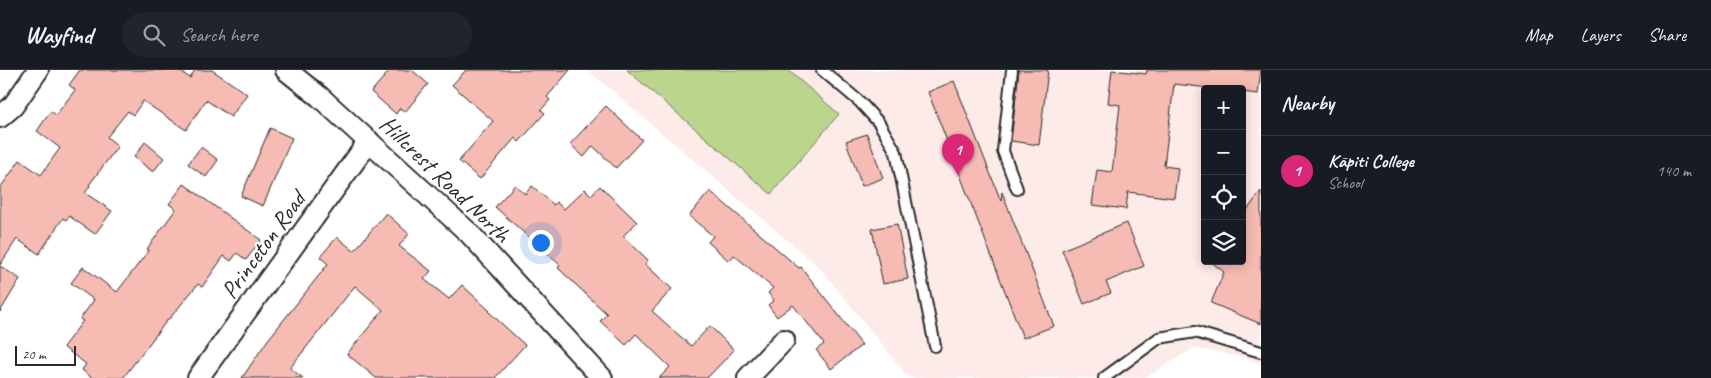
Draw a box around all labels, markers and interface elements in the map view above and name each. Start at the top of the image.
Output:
search box [122,12,472,57]
text: Wayfind [25,20,92,50]
icon: search [140,21,168,49]
text: Search here [180,23,258,47]
text: Map [1525,24,1553,46]
text: Layers [1581,24,1620,46]
text: Share [1648,24,1686,46]
map controls [1201,85,1246,265]
button: + [1201,85,1246,130]
text: Nearby [1281,90,1334,116]
street label: Hillcrest Road North [373,109,518,250]
button: − [1201,130,1246,175]
pin: 1 [942,134,974,175]
text: Kāpiti College [1328,149,1414,173]
text: 1 [1293,161,1301,181]
text: 140 m [1657,161,1691,181]
text: School [1328,173,1362,193]
button: locate [1201,175,1246,220]
street label: Princeton Road [214,183,314,304]
button: layers [1201,220,1246,265]
your location [528,230,554,256]
scale bar [15,343,76,366]
text: 20 m [22,346,46,363]

